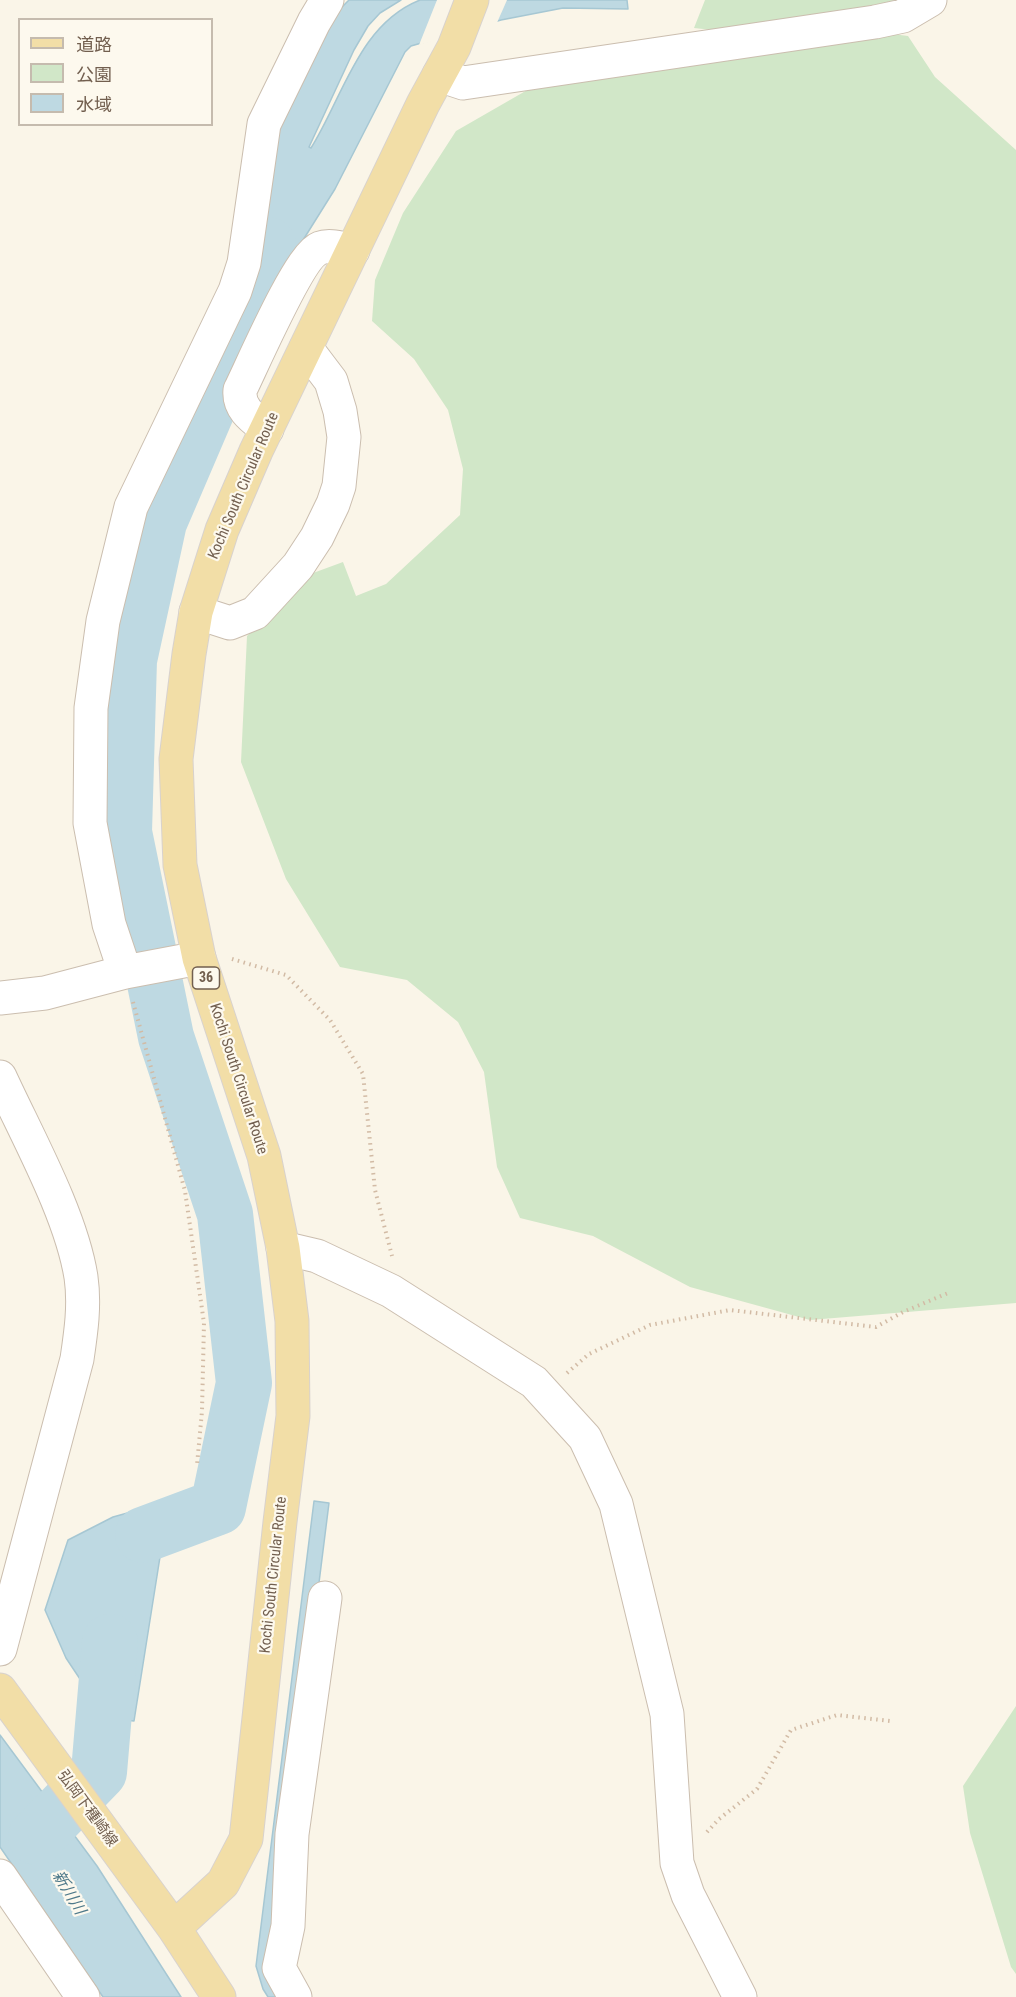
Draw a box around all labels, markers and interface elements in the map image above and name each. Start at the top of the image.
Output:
legend [18,18,213,126]
text: 道路 [76,34,112,55]
text: 公園 [76,64,112,85]
text: 水域 [76,94,112,115]
street label: Kochi South Circular Route [205,410,283,562]
road number: 36 [192,967,220,989]
street label: Kochi South Circular Route [205,1001,271,1157]
street label: Kochi South Circular Route [257,1496,291,1654]
street label: 弘岡下種崎線 [53,1767,121,1851]
water label: 新川川 [47,1867,89,1919]

